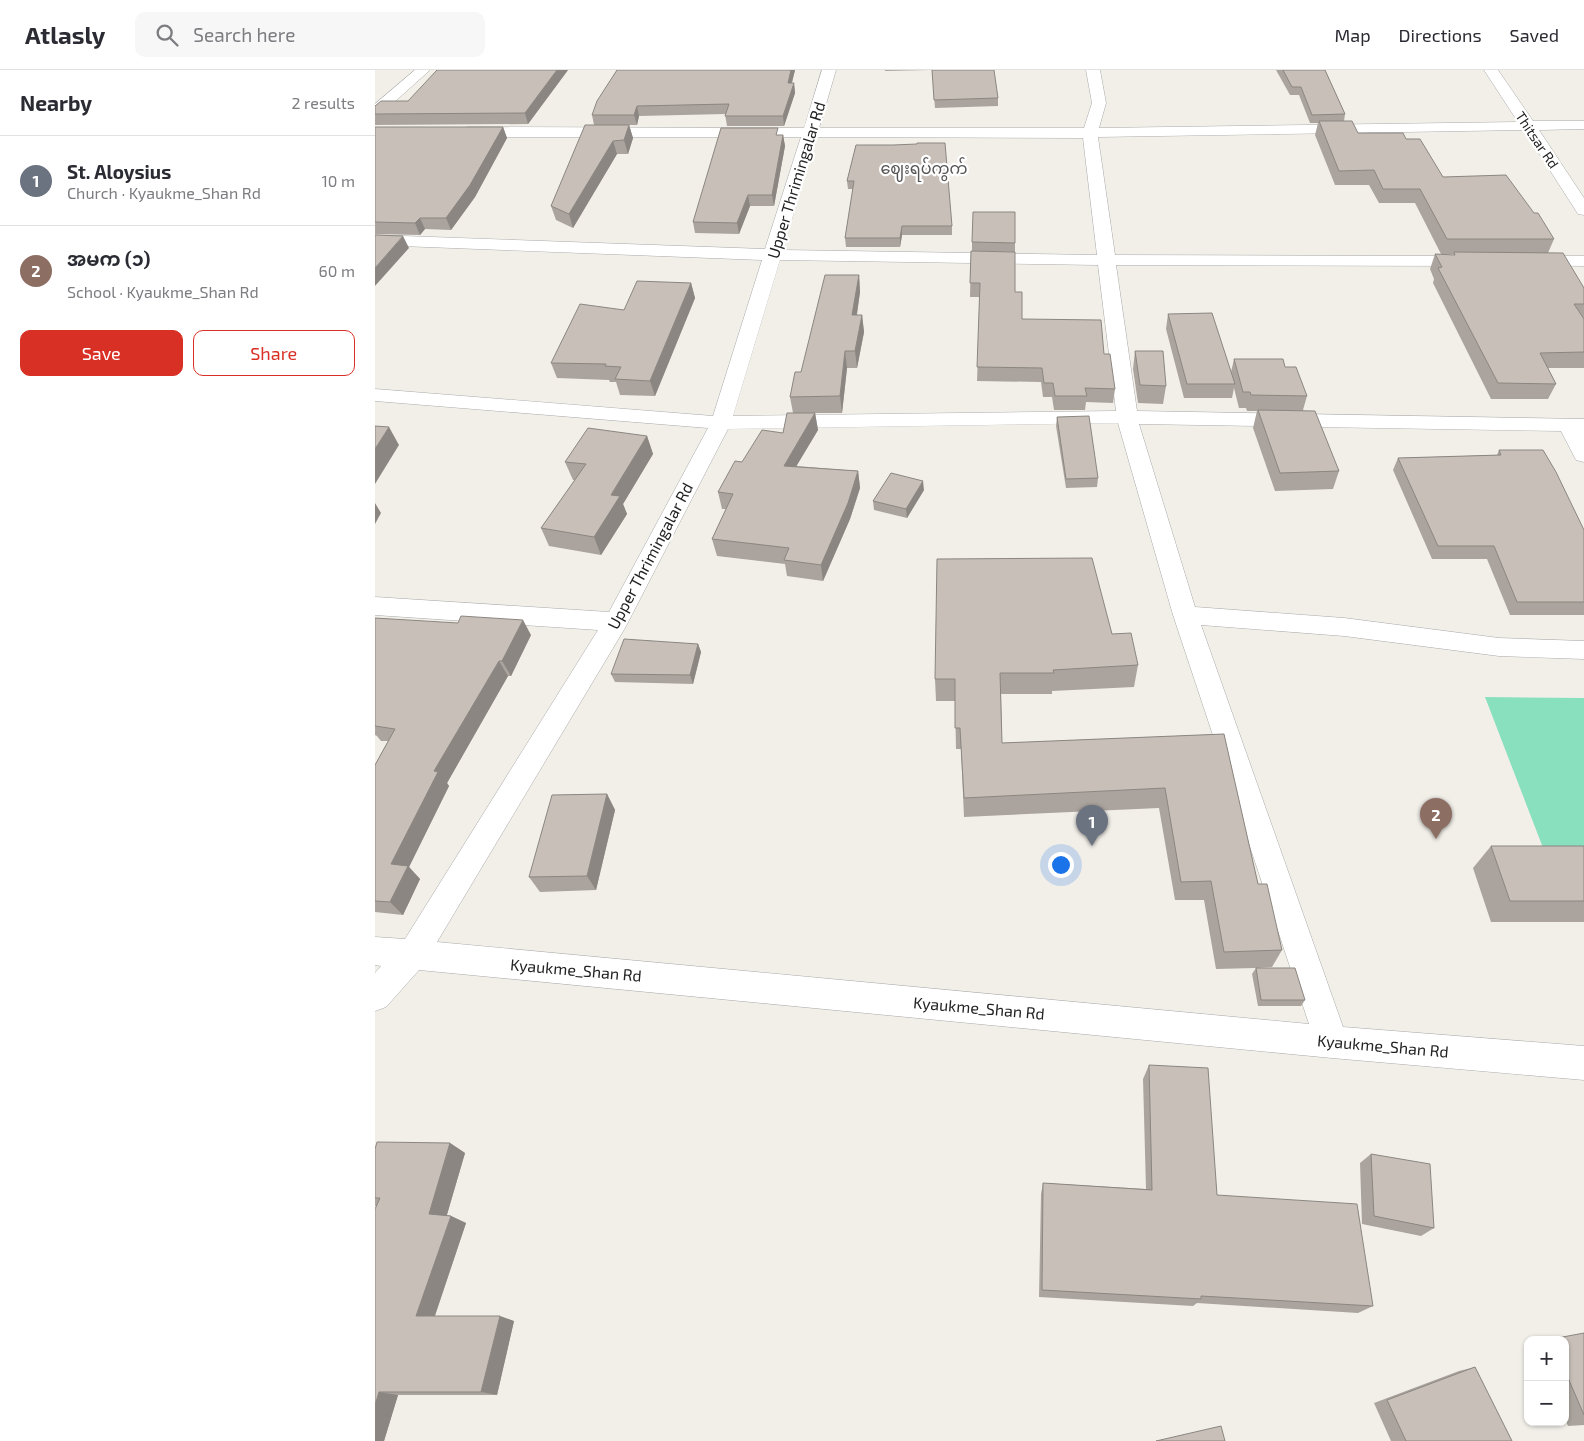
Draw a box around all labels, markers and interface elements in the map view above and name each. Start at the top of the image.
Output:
search box [135,12,485,57]
text: Atlasly [25,20,105,49]
icon: search [153,21,181,49]
text: Search here [193,23,295,46]
text: Map [1334,24,1371,46]
text: Directions [1399,24,1482,46]
text: Saved [1510,24,1559,46]
text: Nearby [20,90,92,115]
text: 2 results [292,93,355,112]
street label: Upper Thrimingalar Rd [763,99,828,261]
street label: Thitsar Rd [1512,108,1563,171]
district label: ဈေးရပ်ကွက် [880,157,968,182]
text: St. Aloysius [67,160,171,183]
text: 1 [33,171,39,190]
text: 10 m [321,171,355,190]
text: Church · Kyaukme_Shan Rd [67,183,261,202]
text: အမက (၁) [67,247,151,270]
text: 2 [31,261,41,280]
text: 60 m [319,261,355,280]
text: School · Kyaukme_Shan Rd [67,282,259,301]
button: Save [20,330,183,376]
button: Share [193,330,355,376]
street label: Upper Thrimingalar Rd [603,479,696,632]
pin: 2 [1420,798,1452,839]
pin: 1 [1076,805,1108,846]
your location [1048,852,1074,878]
street label: Kyaukme_Shan Rd [509,954,643,985]
street label: Kyaukme_Shan Rd [912,992,1046,1023]
street label: Kyaukme_Shan Rd [1316,1030,1450,1061]
map controls [1524,1336,1569,1426]
button: + [1524,1336,1569,1381]
button: − [1524,1381,1569,1426]

